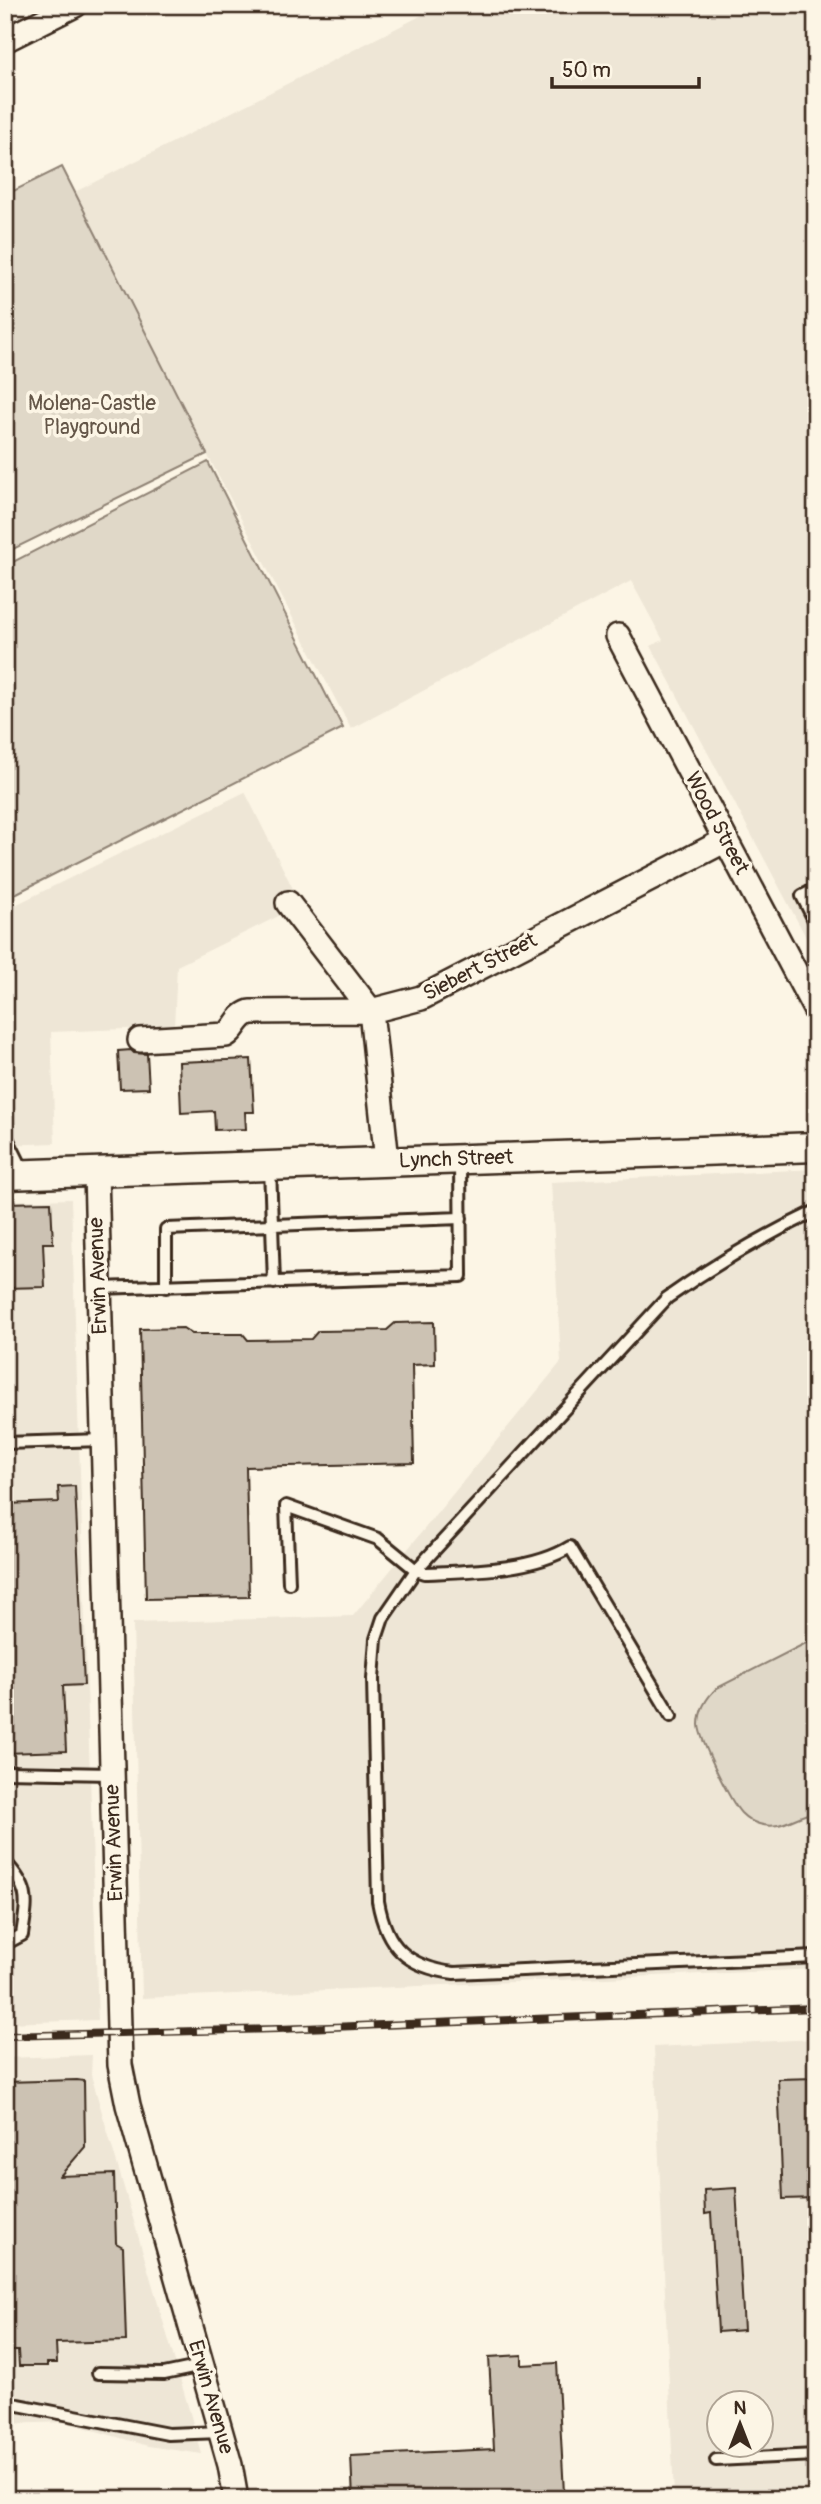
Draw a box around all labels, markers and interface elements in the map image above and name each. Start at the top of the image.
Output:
scale bar [552,46,698,90]
text: 50 m [562,57,611,84]
park label: Molena-Castle Playground [28,390,157,441]
street label: Wood Street [679,767,756,879]
street label: Siebert Street [418,926,542,1007]
street label: Lynch Street [398,1143,514,1174]
street label: Erwin Avenue [82,1216,114,1335]
street label: Erwin Avenue [98,1783,130,1902]
street label: Erwin Avenue [182,2337,240,2458]
north arrow [706,2388,776,2458]
text: N [734,2396,747,2420]

